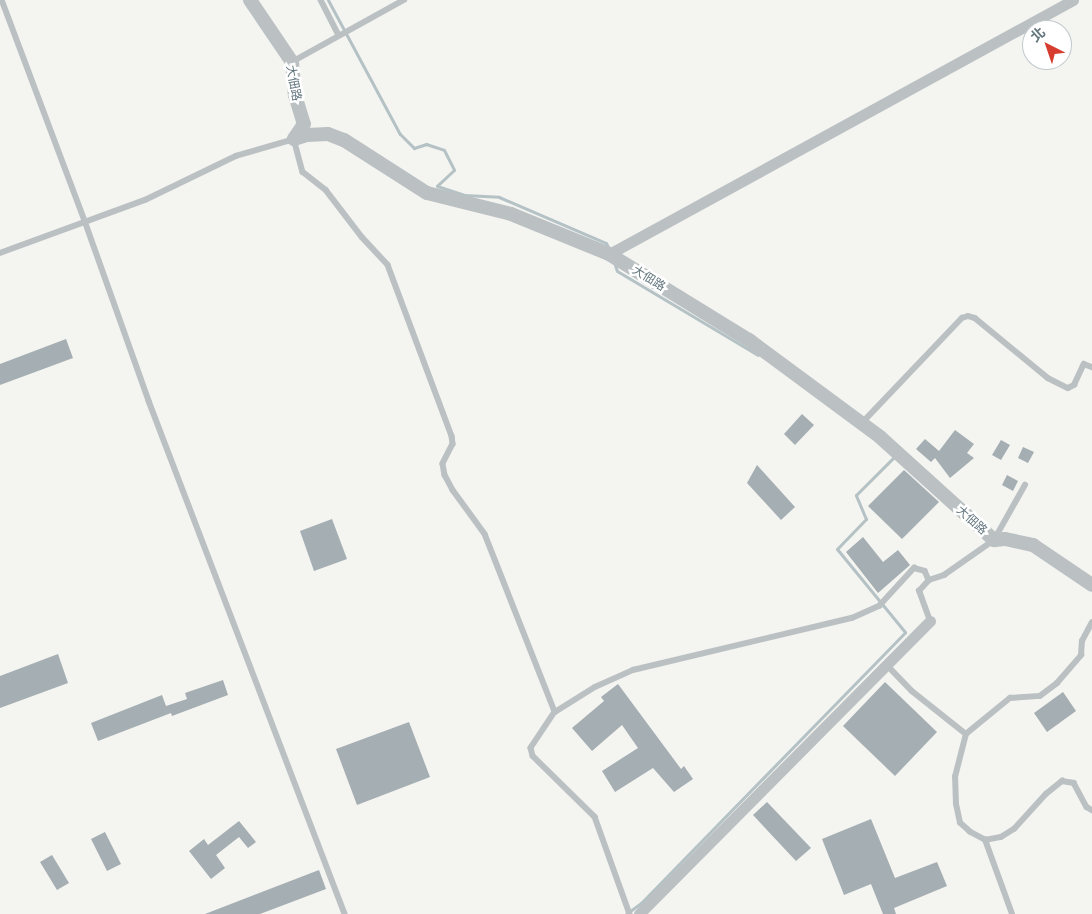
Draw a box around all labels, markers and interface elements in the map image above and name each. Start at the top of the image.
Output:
north arrow [1022,20,1072,70]
text: 北 [1027,23,1049,46]
street label: 大佃路 [283,64,305,102]
street label: 大佃路 [630,262,668,294]
street label: 大佃路 [954,503,990,537]

